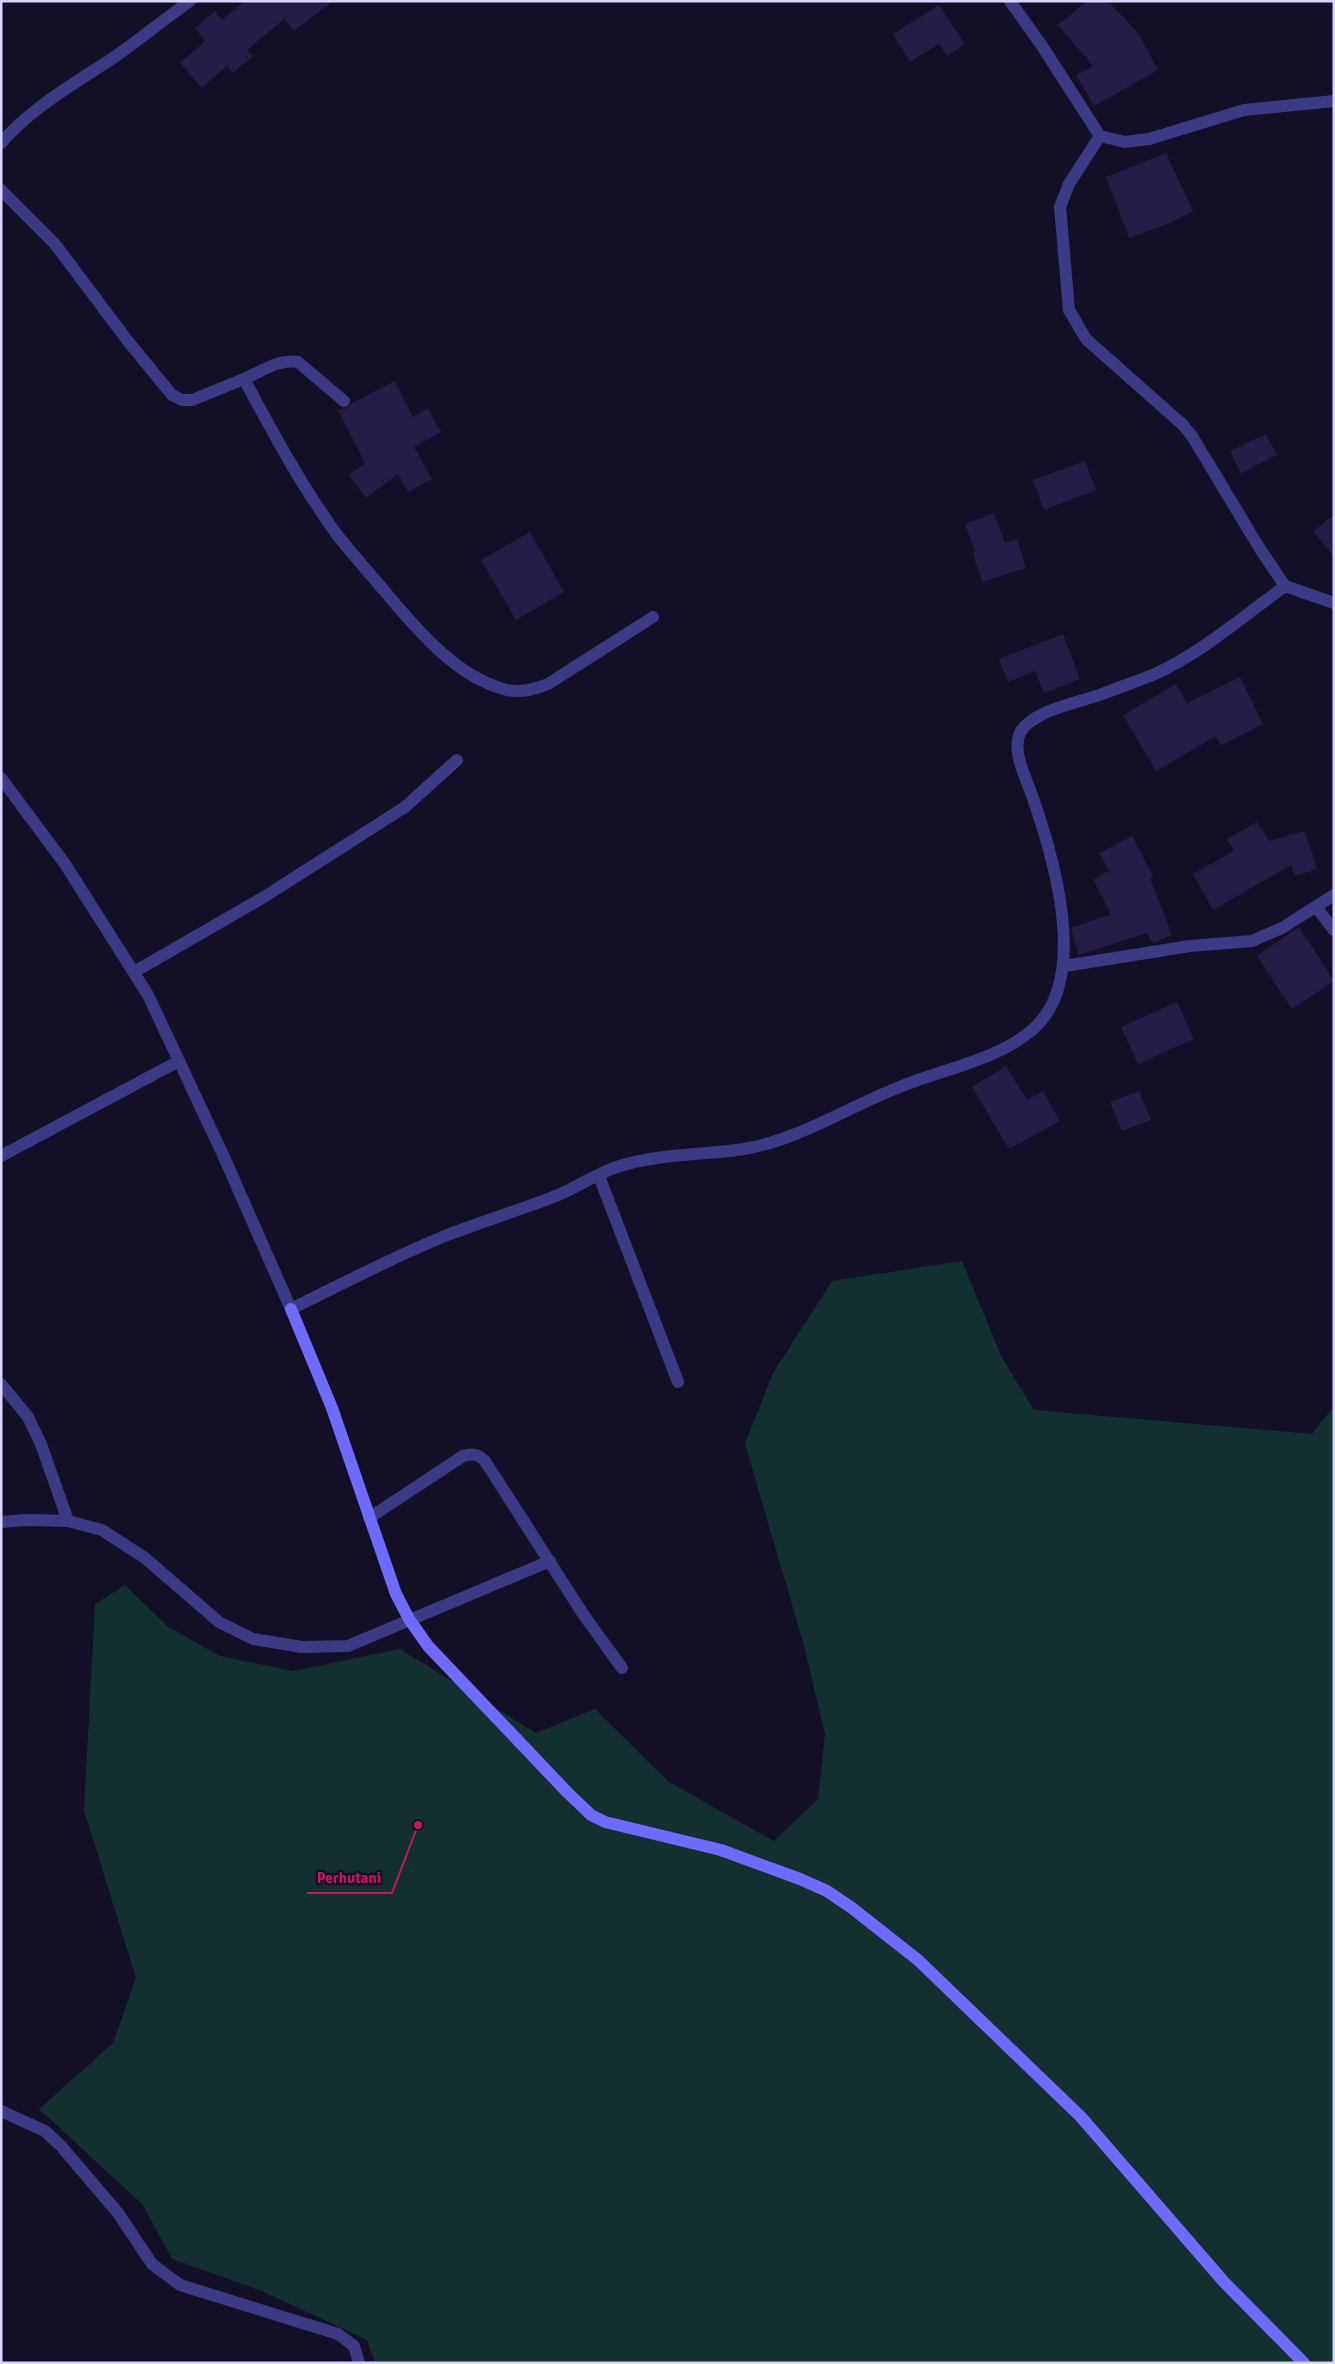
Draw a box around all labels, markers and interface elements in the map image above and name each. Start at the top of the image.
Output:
callout: Perhutani [307,1863,392,1893]
text: Perhutani [317,1869,381,1887]

